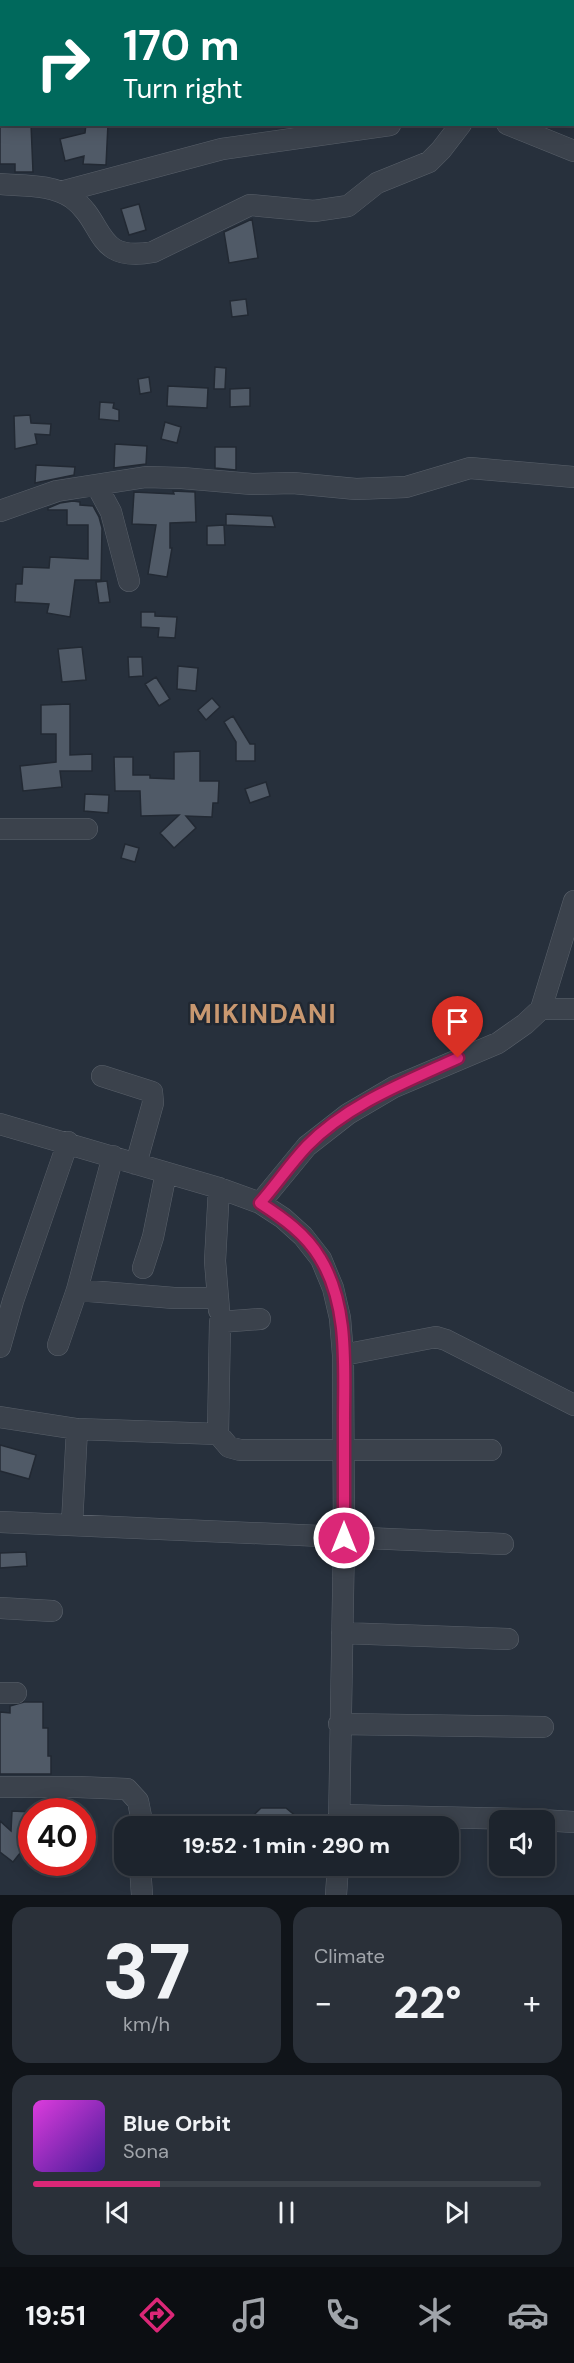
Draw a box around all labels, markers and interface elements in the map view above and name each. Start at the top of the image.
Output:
text: 170 m [123,18,240,73]
icon: right [24,24,102,102]
text: Turn right [123,71,243,106]
pin [432,996,483,1058]
district label: MIKINDANI [189,997,337,1031]
icon: arrive [441,1005,474,1038]
position arrow [312,1506,376,1570]
speed limit sign: 40 [18,1798,96,1876]
map controls [489,1810,555,1876]
button: sound [489,1810,555,1876]
text: 19:52 · 1 min · 290 m [183,1831,390,1860]
text: 37 [102,1921,191,2022]
text: Climate [314,1943,385,1969]
text: 22° [393,1973,462,2032]
text: − [314,1981,332,2024]
text: + [523,1981,541,2024]
text: km/h [123,2011,170,2037]
text: Blue Orbit [123,2109,231,2138]
text: Sona [123,2138,169,2164]
icon: previous [101,2196,134,2229]
icon: pause [270,2196,303,2229]
icon: next [440,2196,473,2229]
icon: directions [136,2294,178,2336]
icon: music [229,2294,271,2336]
icon: phone [321,2294,363,2336]
icon: climate [414,2294,456,2336]
icon: car [507,2294,549,2336]
text: 19:51 [25,2298,86,2333]

